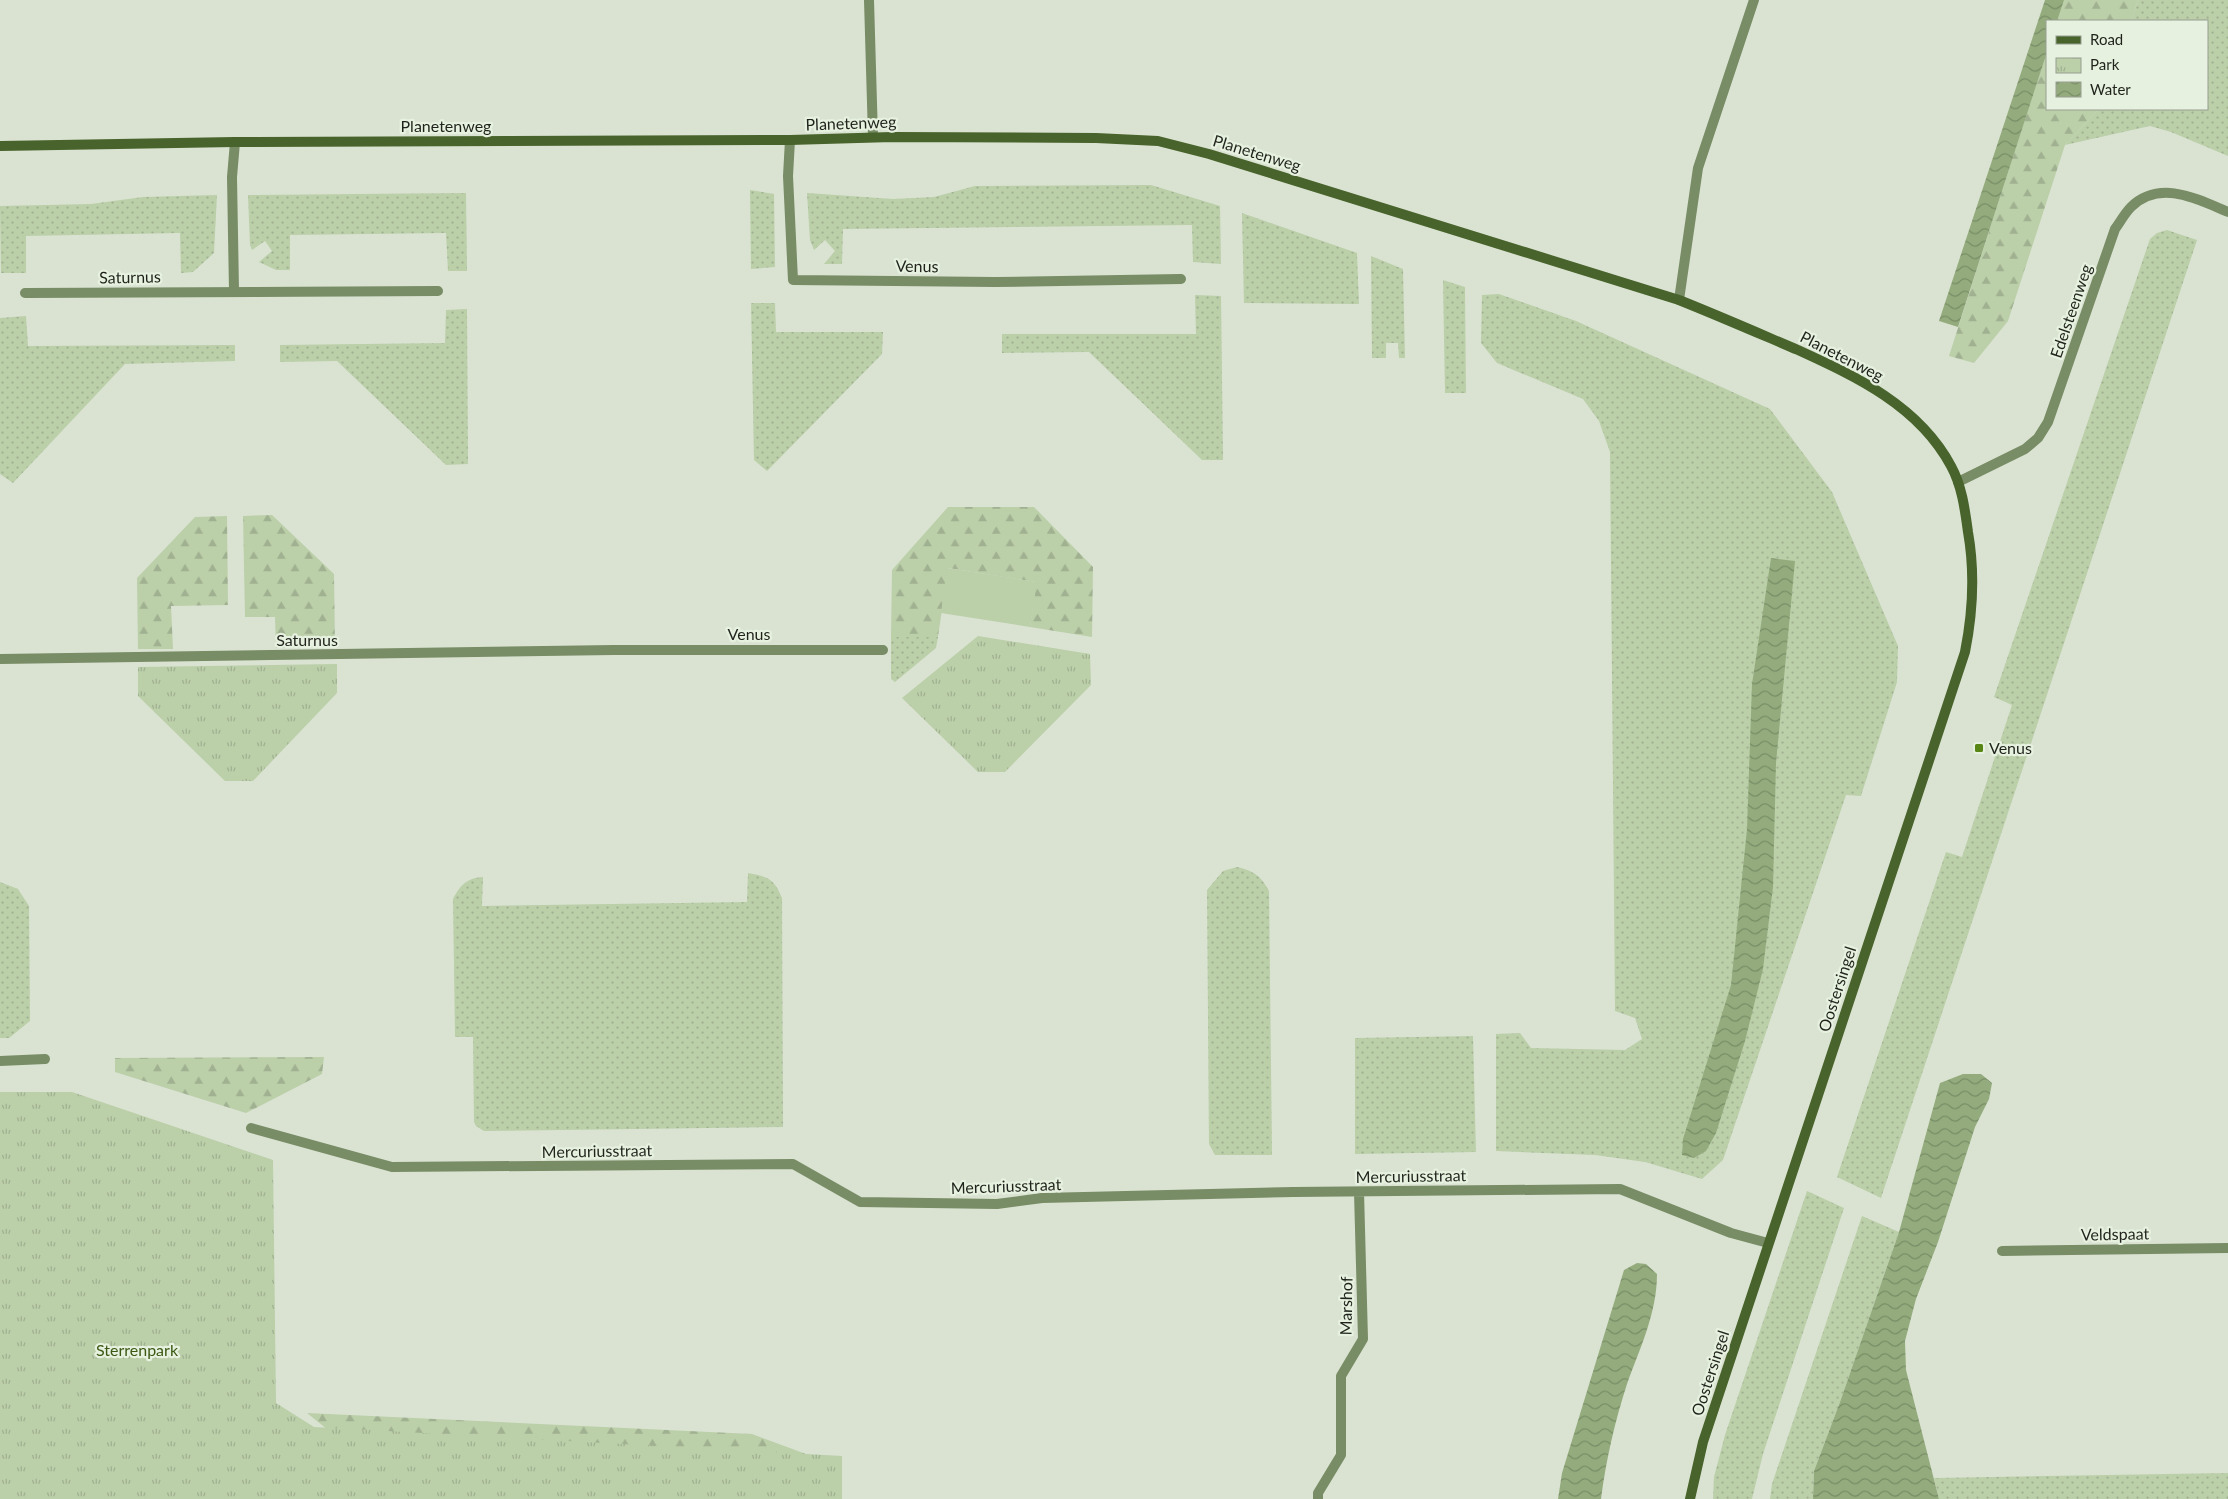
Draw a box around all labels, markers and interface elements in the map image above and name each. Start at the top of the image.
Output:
legend [2046,20,2208,110]
text: Road [2090,30,2123,48]
text: Park [2090,55,2120,73]
text: Water [2090,80,2131,98]
street label: Planetenweg [805,111,897,134]
street label: Planetenweg [401,116,491,135]
street label: Planetenweg [1211,130,1303,175]
street label: Venus [895,256,939,275]
street label: Edelsteenweg [2046,262,2095,360]
street label: Saturnus [99,266,161,287]
street label: Planetenweg [1797,326,1887,385]
street label: Venus [728,624,770,643]
street label: Saturnus [276,630,338,649]
place label: Venus [1989,738,2032,757]
marker: Venus [1973,742,1985,754]
street label: Oostersingel [1814,944,1859,1034]
street label: Mercuriusstraat [542,1140,653,1161]
street label: Mercuriusstraat [1356,1165,1467,1186]
street label: Mercuriusstraat [950,1174,1062,1197]
street label: Veldspaat [2081,1223,2150,1244]
street label: Marshof [1335,1276,1356,1336]
street label: Oostersingel [1687,1328,1732,1418]
park label: Sterrenpark [96,1340,179,1359]

